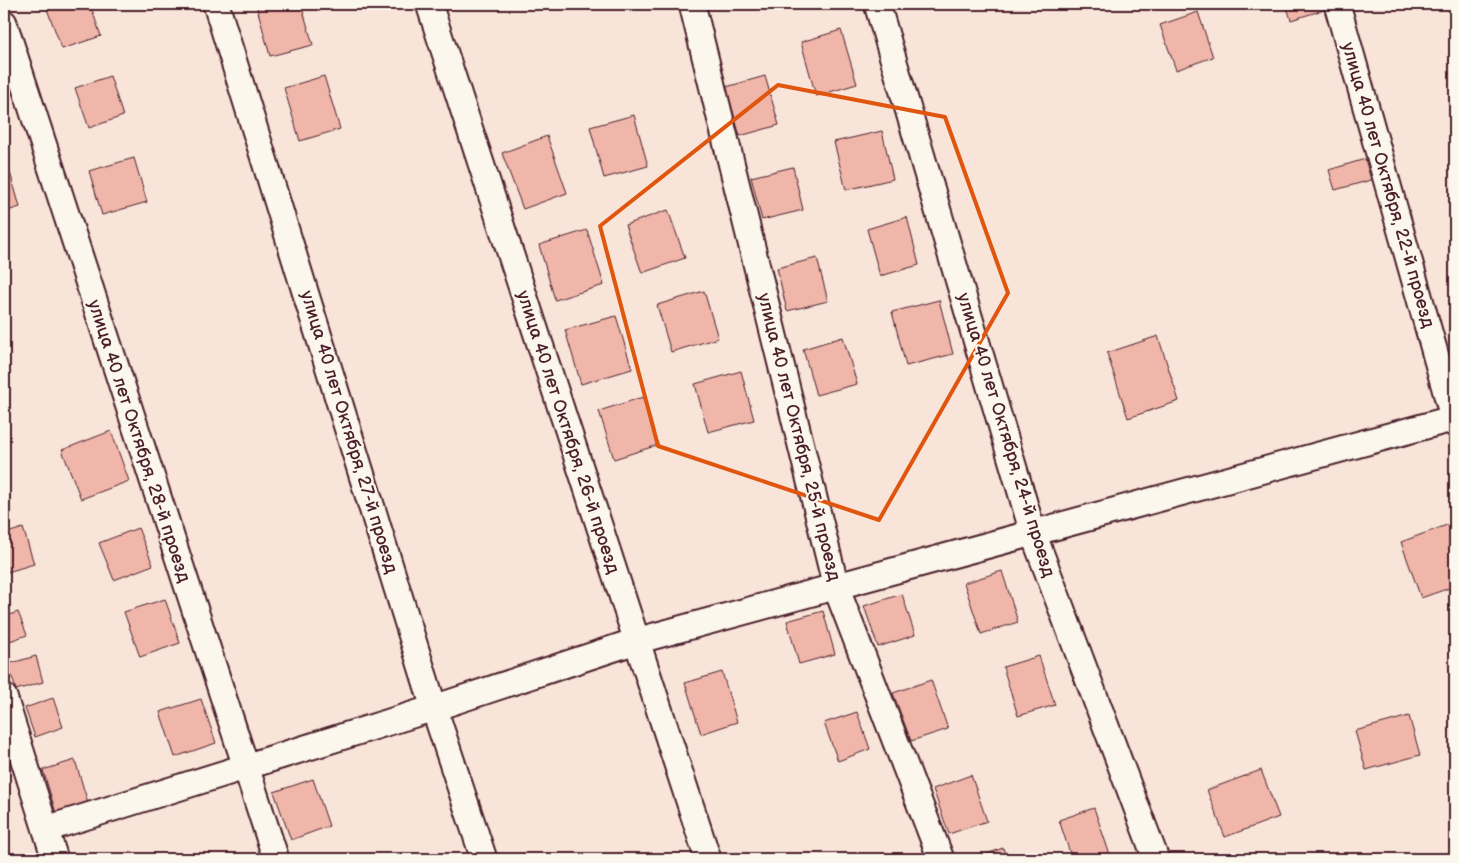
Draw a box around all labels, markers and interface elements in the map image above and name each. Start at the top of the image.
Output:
street label: улица 40 лет Октября, 22-й проезд [1337,40,1439,330]
street label: улица 40 лет Октября, 27-й проезд [296,288,402,576]
street label: улица 40 лет Октября, 26-й проезд [512,288,624,576]
street label: улица 40 лет Октября, 24-й проезд [953,290,1059,580]
street label: улица 40 лет Октября, 25-й проезд [753,291,845,583]
street label: улица 40 лет Октября, 28-й проезд [83,297,195,585]

